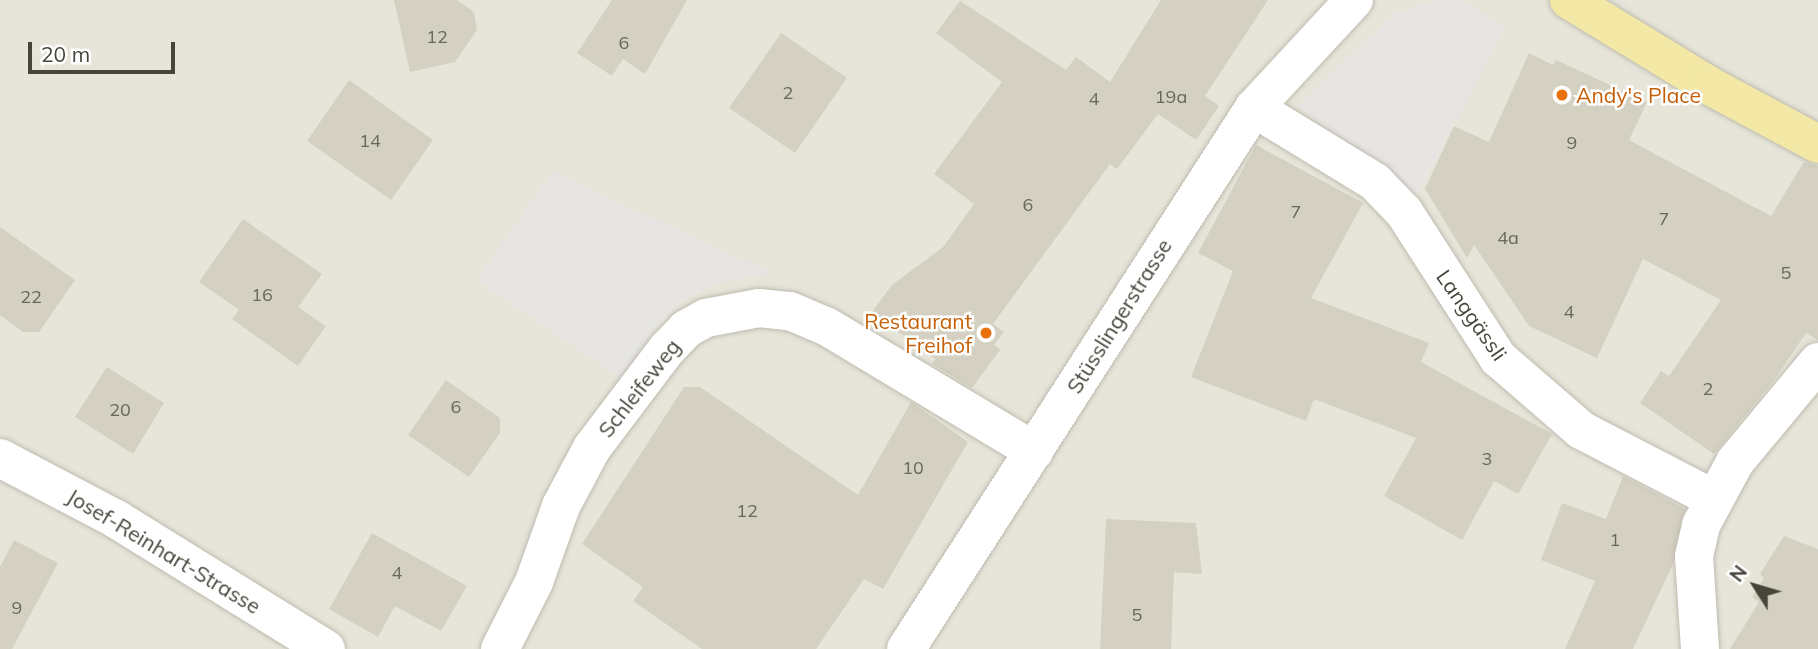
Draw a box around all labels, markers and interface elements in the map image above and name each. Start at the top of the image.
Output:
house number: 12 [426,26,448,48]
scale bar [32,28,178,72]
house number: 6 [619,32,629,54]
text: 20 m [41,41,90,67]
house number: 2 [783,82,793,104]
place label: Andy's Place [1576,82,1701,108]
house number: 19a [1155,86,1187,108]
marker: Andy's Place [1554,87,1570,103]
house number: 4 [1089,88,1099,110]
house number: 14 [359,130,381,152]
house number: 9 [1567,132,1577,154]
house number: 6 [1023,194,1033,216]
house number: 7 [1291,201,1301,223]
house number: 7 [1659,208,1669,230]
house number: 4a [1497,227,1519,249]
street label: Stüsslingerstrasse [1061,234,1177,398]
house number: 5 [1781,262,1791,284]
street label: Langgässli [1432,265,1512,365]
house number: 16 [251,284,273,306]
house number: 22 [20,286,42,308]
house number: 4 [1564,301,1574,323]
place label: Restaurant Freihof [864,308,972,358]
marker: Restaurant Freihof [978,325,994,341]
street label: Schleifeweg [593,334,685,442]
house number: 2 [1703,378,1713,400]
house number: 6 [451,396,461,418]
house number: 20 [109,399,131,421]
house number: 3 [1482,448,1492,470]
house number: 10 [902,457,924,479]
street label: Josef-Reinhart-Strasse [63,483,265,619]
house number: 12 [736,500,758,522]
house number: 1 [1610,529,1620,551]
north arrow [1720,551,1790,621]
text: N [1724,560,1752,586]
house number: 4 [392,562,402,584]
house number: 9 [12,597,22,619]
house number: 5 [1132,604,1142,626]

